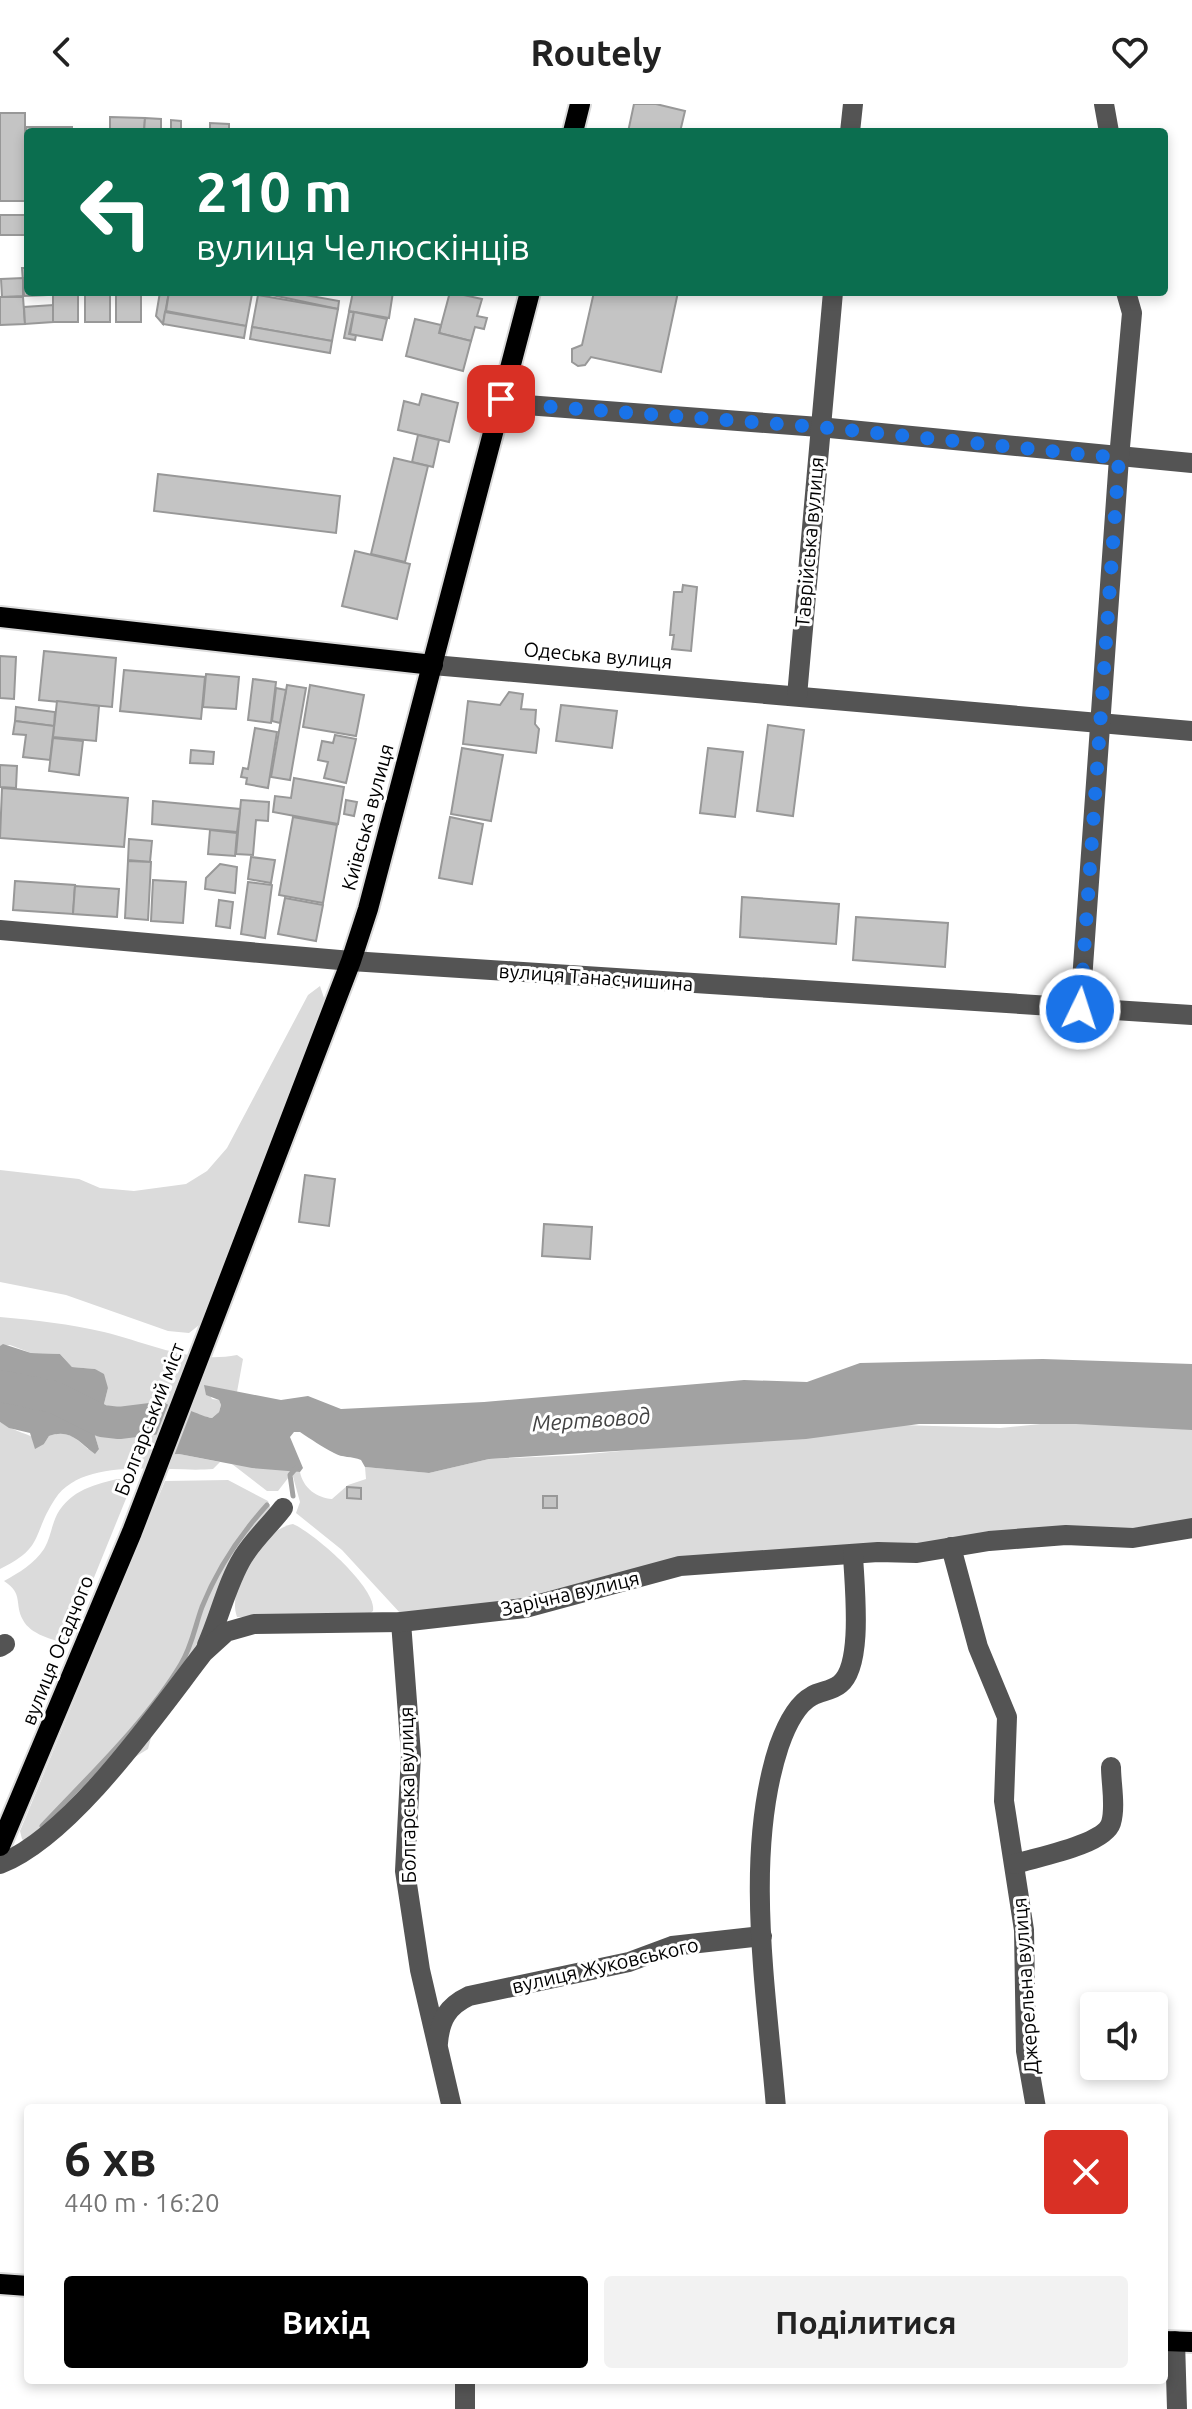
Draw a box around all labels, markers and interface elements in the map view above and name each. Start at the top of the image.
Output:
icon: back [40,30,84,74]
icon: heart [1108,30,1152,74]
text: Routely [530,32,662,73]
icon: left [64,160,168,264]
text: 210 m [196,160,352,223]
text: вулиця Челюскінців [196,226,530,267]
pin [467,365,535,433]
icon: arrive [479,377,523,421]
street label: Таврійська вулиця [790,456,828,628]
street label: Одеська вулиця [523,637,673,673]
street label: Київська вулиця [336,741,398,893]
street label: вулиця Танасчишина [498,959,694,995]
position arrow [1038,967,1122,1051]
street label: Болгарський міст [109,1339,189,1499]
water label: Мертвовод [531,1402,651,1436]
street label: Зарічна вулиця [499,1566,641,1620]
street label: вулиця Осадчого [16,1572,98,1728]
street label: Болгарська вулиця [394,1706,420,1884]
street label: Джерельна вулиця [1007,1897,1043,2075]
street label: вулиця Жуковського [509,1932,701,1998]
map controls [1080,1992,1168,2080]
button: sound [1080,1992,1168,2080]
button: close [1044,2130,1128,2214]
text: 6 хв [64,2131,157,2185]
text: 440 m · 16:20 [64,2188,220,2217]
button: Вихід [64,2276,588,2368]
button: Поділитися [604,2276,1128,2368]

